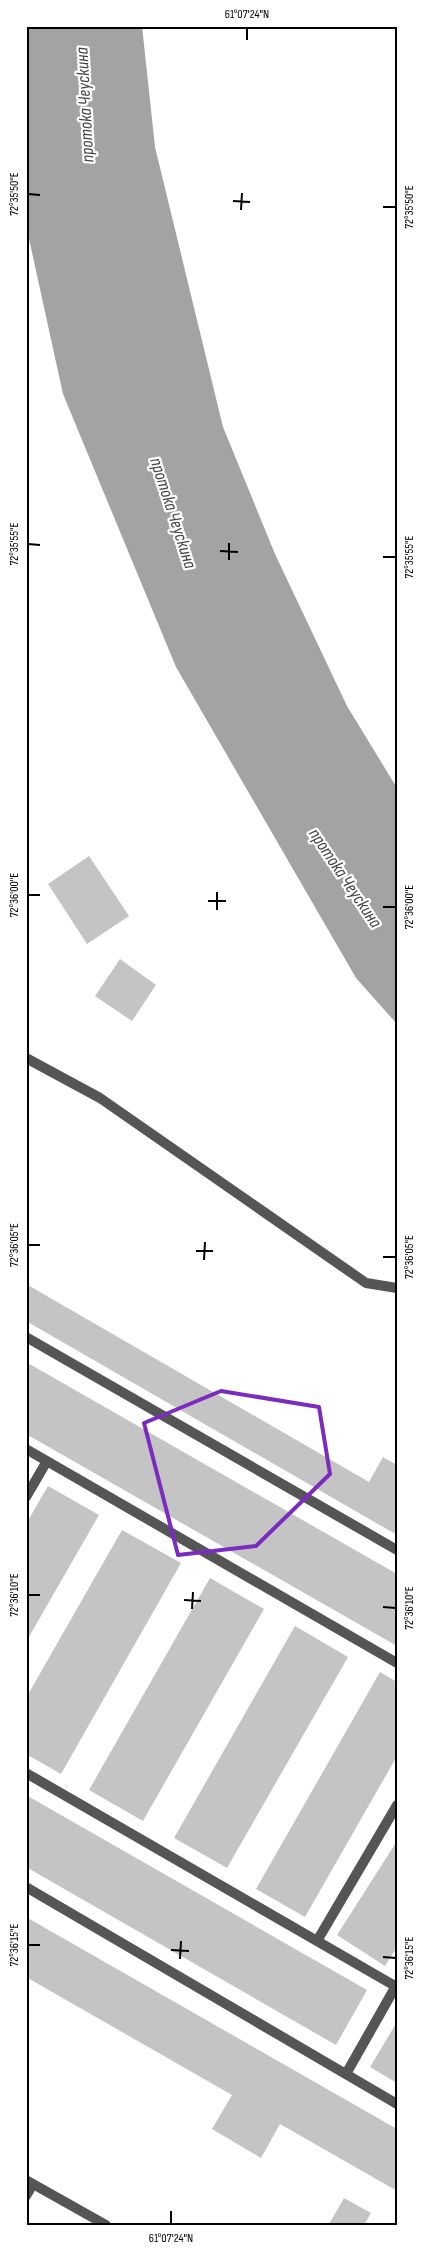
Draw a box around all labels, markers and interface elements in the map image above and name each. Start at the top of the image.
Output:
text: 61°07'24"N [225,7,269,22]
water label: протока Чеускина [71,46,99,163]
text: 72°35'50"E [7,172,22,216]
text: 72°35'50"E [402,185,417,229]
water label: протока Чеускина [145,455,201,572]
text: 72°35'55"E [7,522,22,566]
text: 72°35'55"E [402,535,417,579]
water label: протока Чеускина [304,824,386,932]
text: 72°36'00"E [7,873,22,917]
text: 72°36'00"E [402,885,417,929]
text: 72°36'05"E [7,1223,22,1267]
text: 72°36'05"E [402,1235,417,1279]
text: 72°36'10"E [7,1573,22,1617]
text: 72°36'10"E [402,1586,417,1630]
text: 72°36'15"E [7,1923,22,1966]
text: 72°36'15"E [402,1936,417,1979]
text: 61°07'24"N [149,2231,193,2246]

